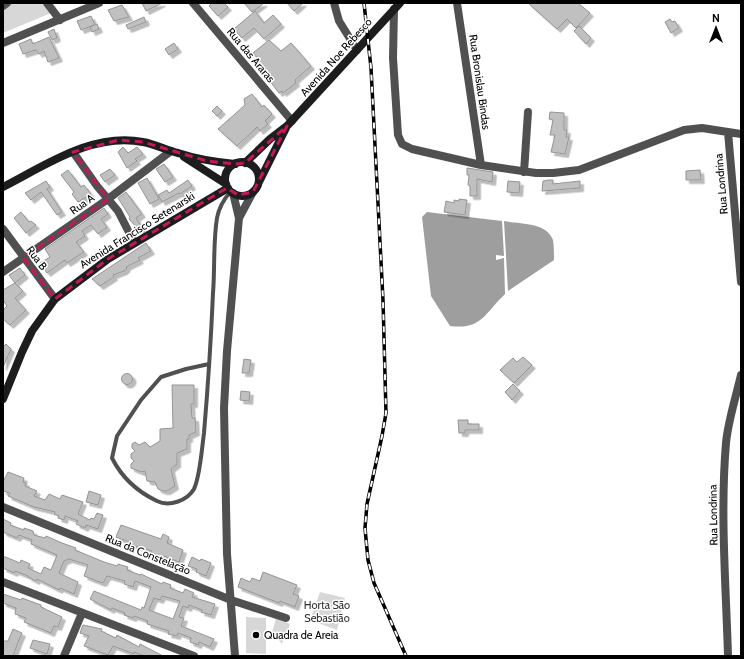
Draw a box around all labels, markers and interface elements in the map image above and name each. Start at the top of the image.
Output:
north arrow [696,8,736,48]
text: N [712,11,720,25]
street label: Avenida Noe Rebesco [297,15,375,99]
street label: Rua das Araras [224,25,278,86]
street label: Rua Bronislau Bindas [466,34,494,131]
street label: Rua Londrina [711,152,731,215]
street label: Avenida Francisco Setenarski [77,189,197,271]
street label: Rua A [67,190,97,217]
street label: Rua B [23,243,51,273]
street label: Rua Londrina [705,484,721,546]
street label: Rua da Constelação [103,531,193,577]
park label: Horta São Sebastião [304,598,350,625]
place label: Quadra de Areia [264,628,339,642]
marker: Quadra de Areia [251,630,261,640]

